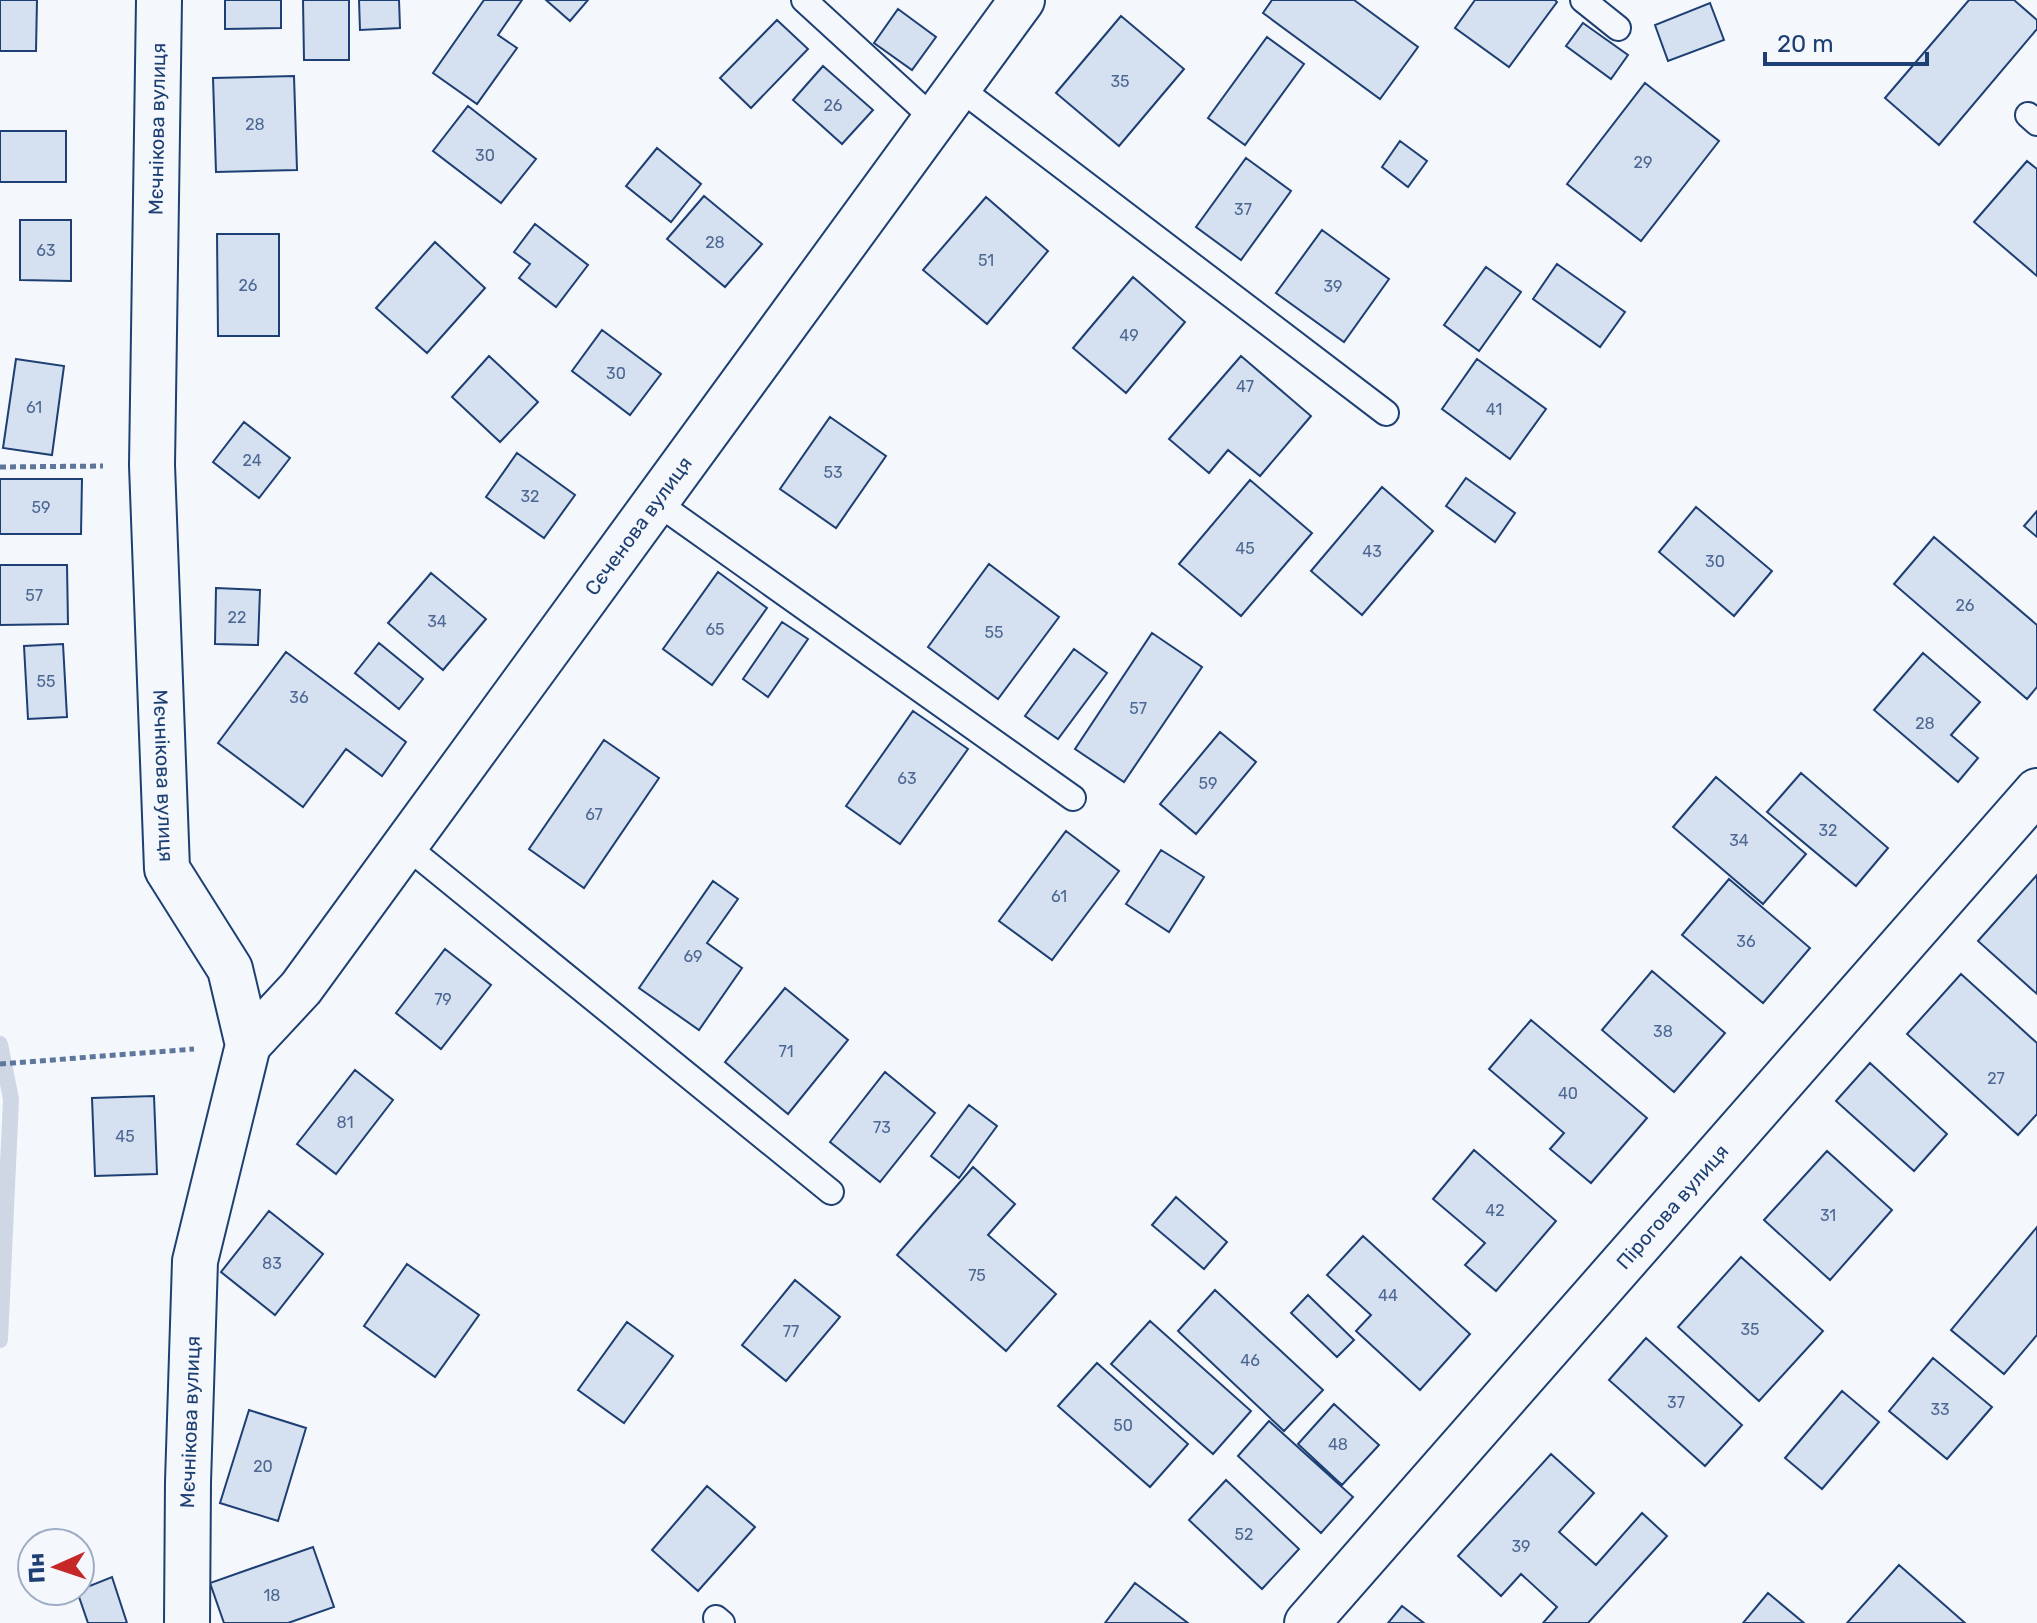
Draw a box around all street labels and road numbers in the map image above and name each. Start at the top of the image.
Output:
street label: Мєчнікова вулиця [143,43,171,215]
street label: Сєченова вулиця [580,452,697,600]
street label: Мєчнікова вулиця [148,689,179,862]
street label: Пірогова вулиця [1611,1139,1734,1274]
street label: Мєчнікова вулиця [175,1335,205,1509]

